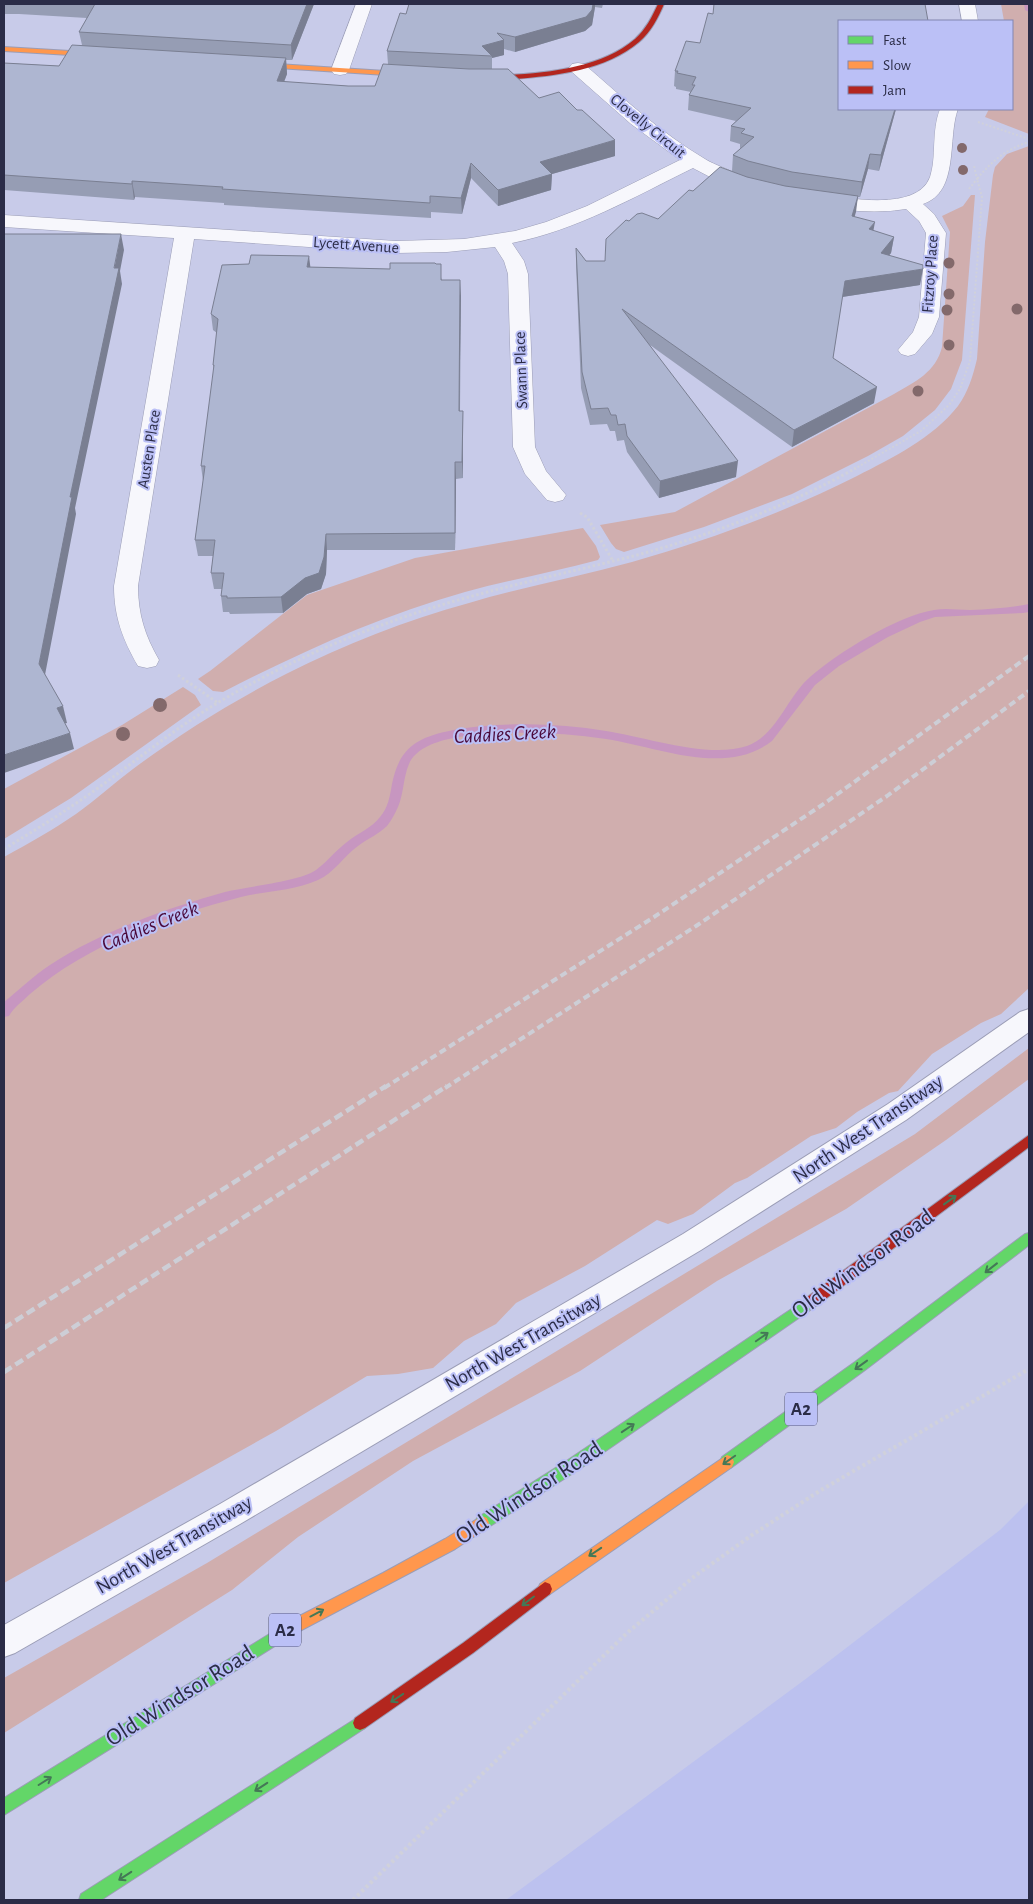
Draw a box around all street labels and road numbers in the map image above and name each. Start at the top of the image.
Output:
street label: Clovelly Circuit [607,91,689,162]
street label: Lycett Avenue [313,234,399,257]
street label: Fitzroy Place [919,235,942,314]
street label: Swann Place [512,331,530,409]
street label: Austen Place [135,409,163,489]
street label: North West Transitway [789,1071,947,1187]
street label: Old Windsor Road [787,1204,939,1324]
street label: North West Transitway [442,1289,605,1395]
road number: A2 [785,1392,817,1426]
street label: Old Windsor Road [451,1437,607,1549]
street label: North West Transitway [93,1492,256,1598]
road number: A2 [269,1614,301,1646]
street label: Old Windsor Road [102,1641,258,1751]

